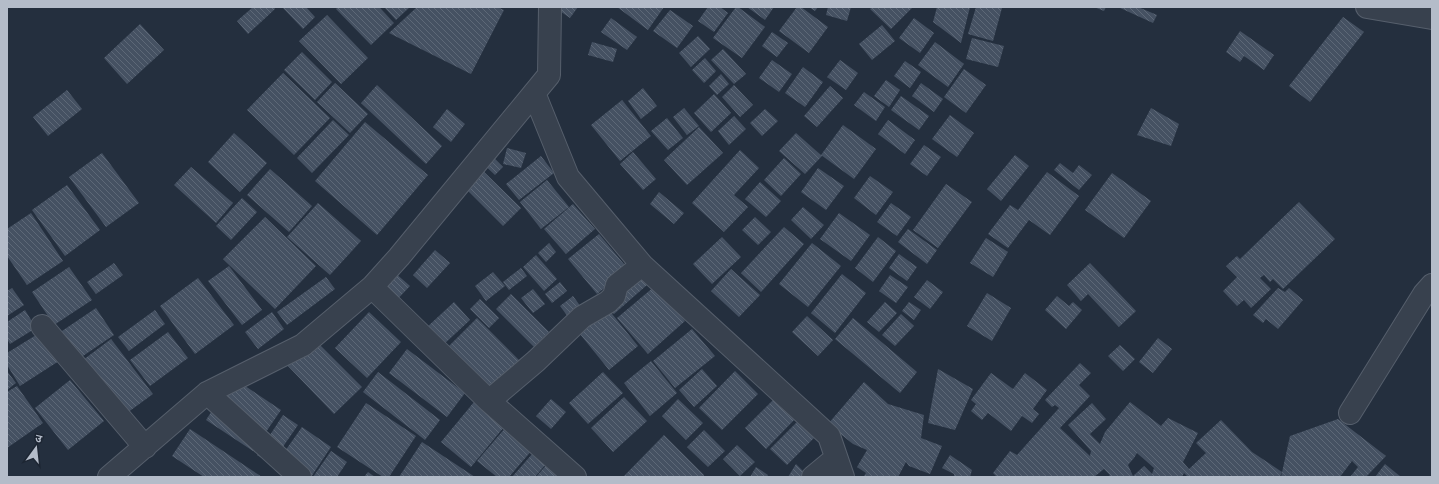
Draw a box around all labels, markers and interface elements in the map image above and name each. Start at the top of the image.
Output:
north arrow [16,428,56,468]
text: उ [34,432,44,446]

